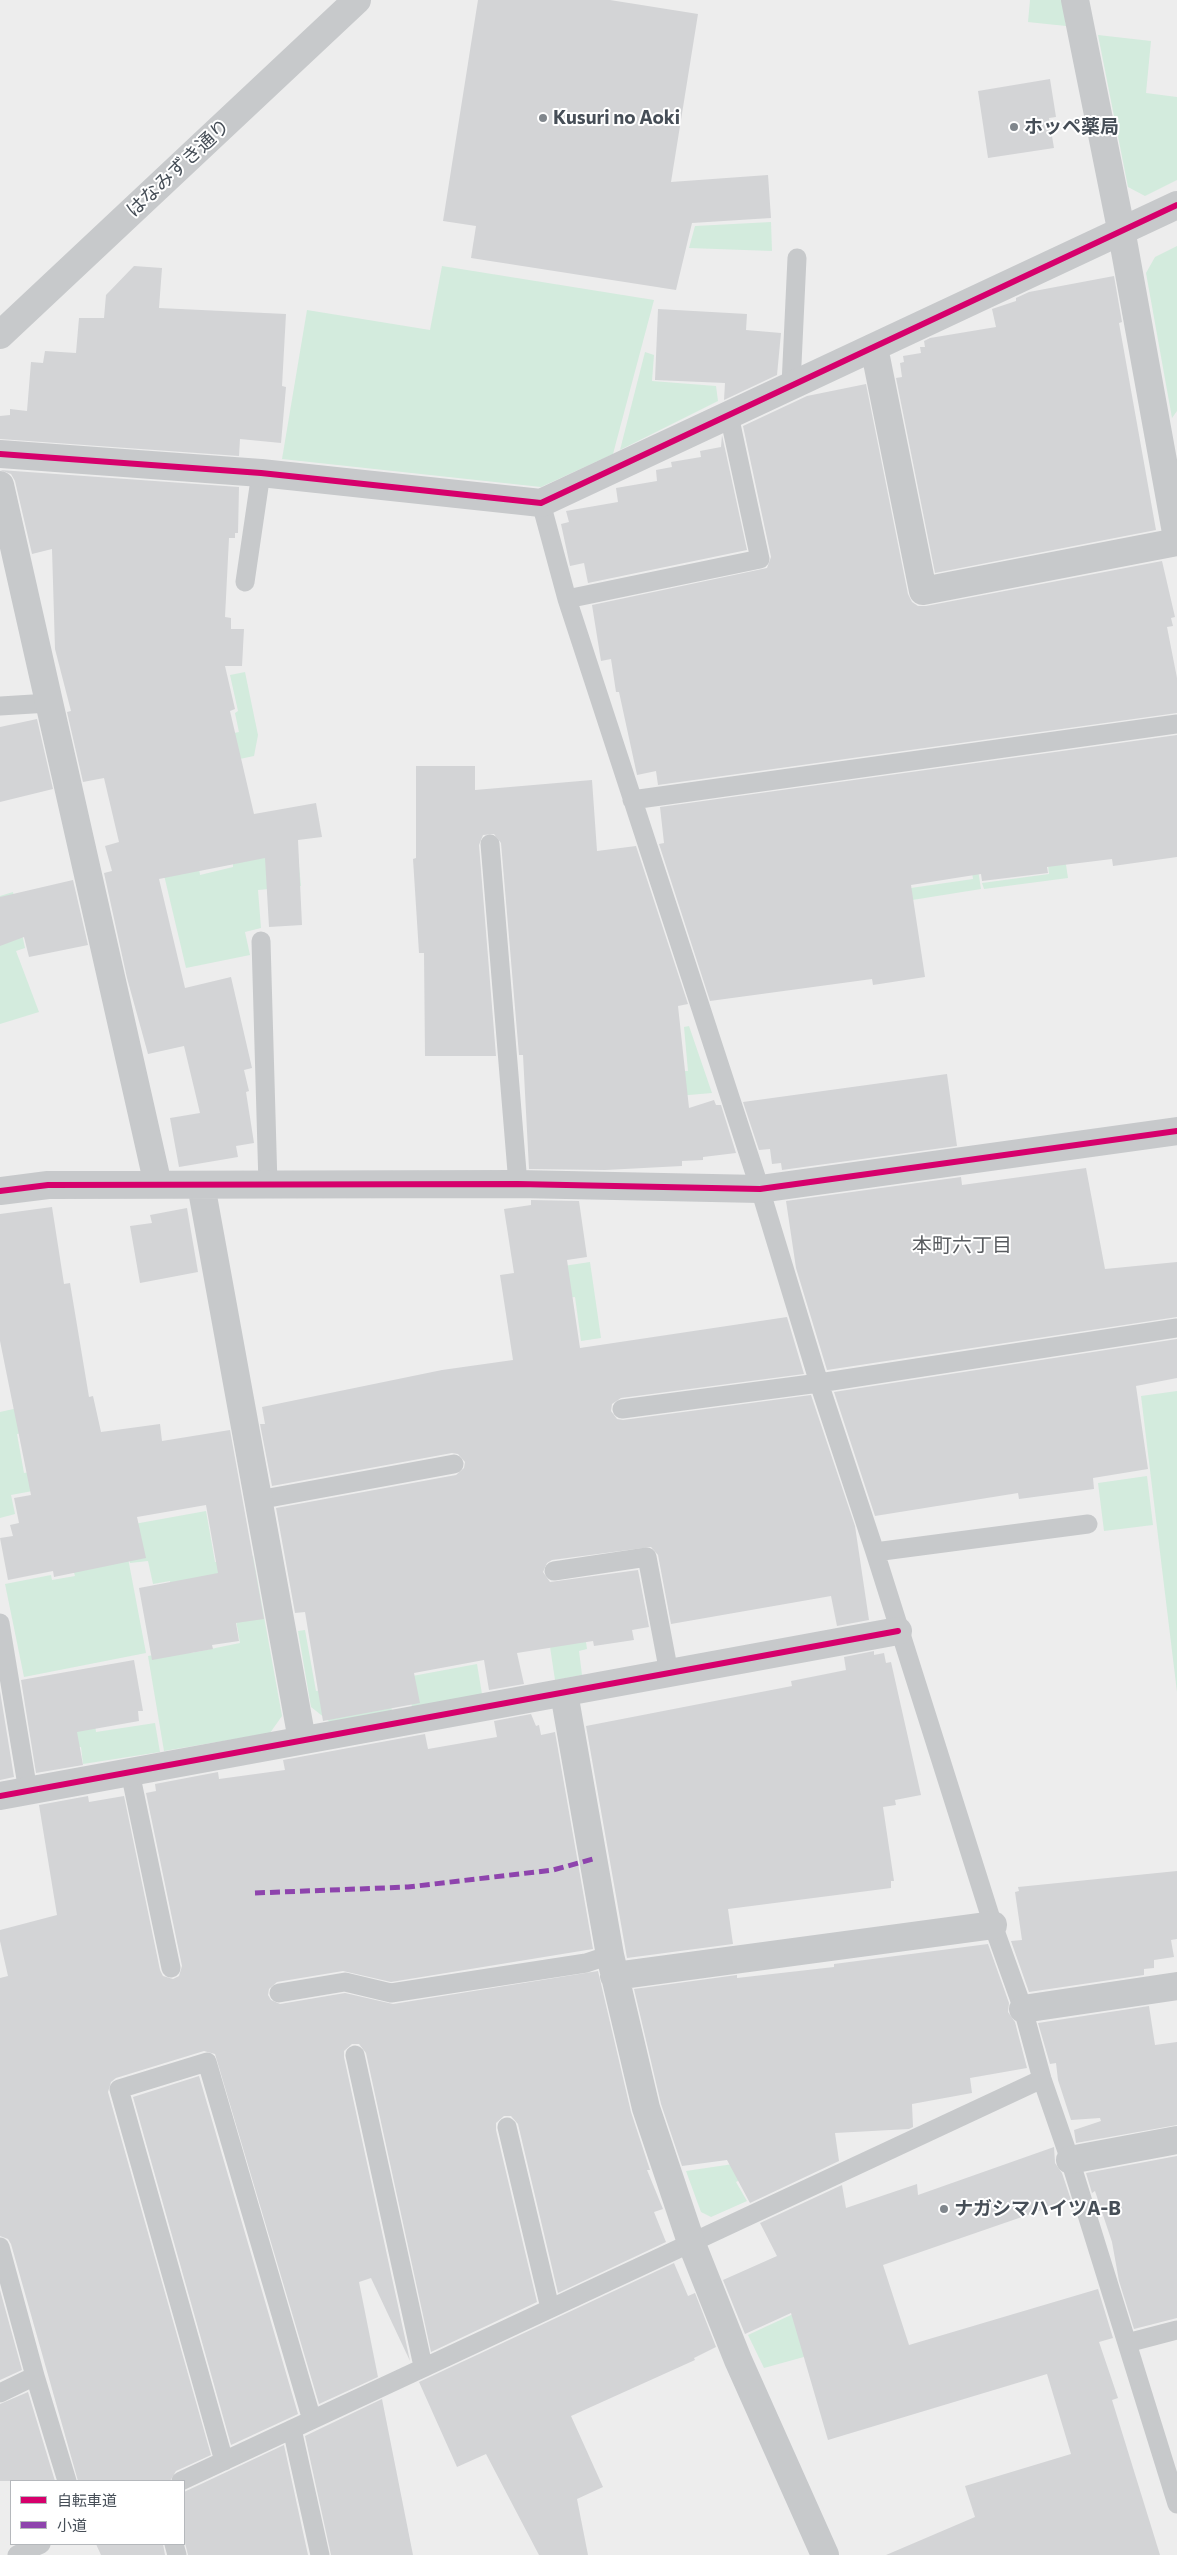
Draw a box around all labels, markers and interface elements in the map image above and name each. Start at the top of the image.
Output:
place label: Kusuri no Aoki [553,107,680,129]
marker: Kusuri no Aoki [537,112,549,124]
street label: はなみずき通り [122,114,234,222]
place label: ホッペ薬局 [1024,116,1119,138]
marker: ホッペ薬局 [1008,121,1020,133]
district label: 本町六丁目 [912,1233,1012,1257]
place label: ナガシマハイツA-B [954,2198,1121,2220]
marker: ナガシマハイツA-B [938,2203,950,2215]
legend [10,2480,185,2545]
text: 自転車道 [57,2491,117,2509]
text: 小道 [57,2516,87,2534]

